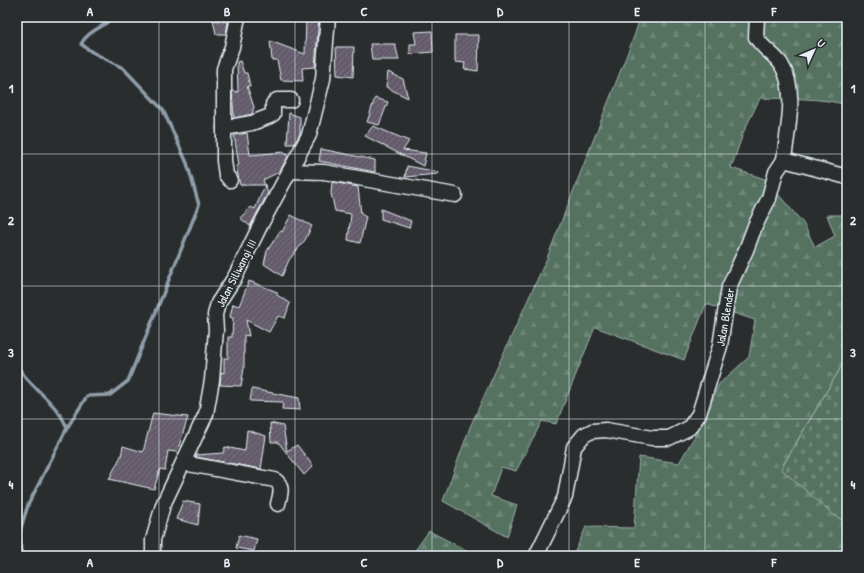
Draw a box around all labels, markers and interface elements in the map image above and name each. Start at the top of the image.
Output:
text: A [87,2,94,20]
text: B [224,2,231,20]
text: C [360,2,368,20]
text: D [497,2,504,20]
text: E [634,2,640,20]
text: F [771,2,778,20]
north arrow [794,30,834,70]
text: U [814,36,828,50]
text: 1 [9,79,14,97]
text: 1 [851,79,856,97]
text: 2 [8,211,15,229]
text: 2 [850,211,857,229]
street label: Jalan Siliwangi III [212,236,260,310]
street label: Jalan Blender [712,286,739,347]
text: 3 [8,343,14,361]
text: 3 [850,343,856,361]
text: 4 [9,475,14,493]
text: 4 [851,475,856,493]
text: A [87,553,94,571]
text: B [224,553,231,571]
text: C [360,553,368,571]
text: D [497,553,504,571]
text: E [634,553,640,571]
text: F [771,553,778,571]

